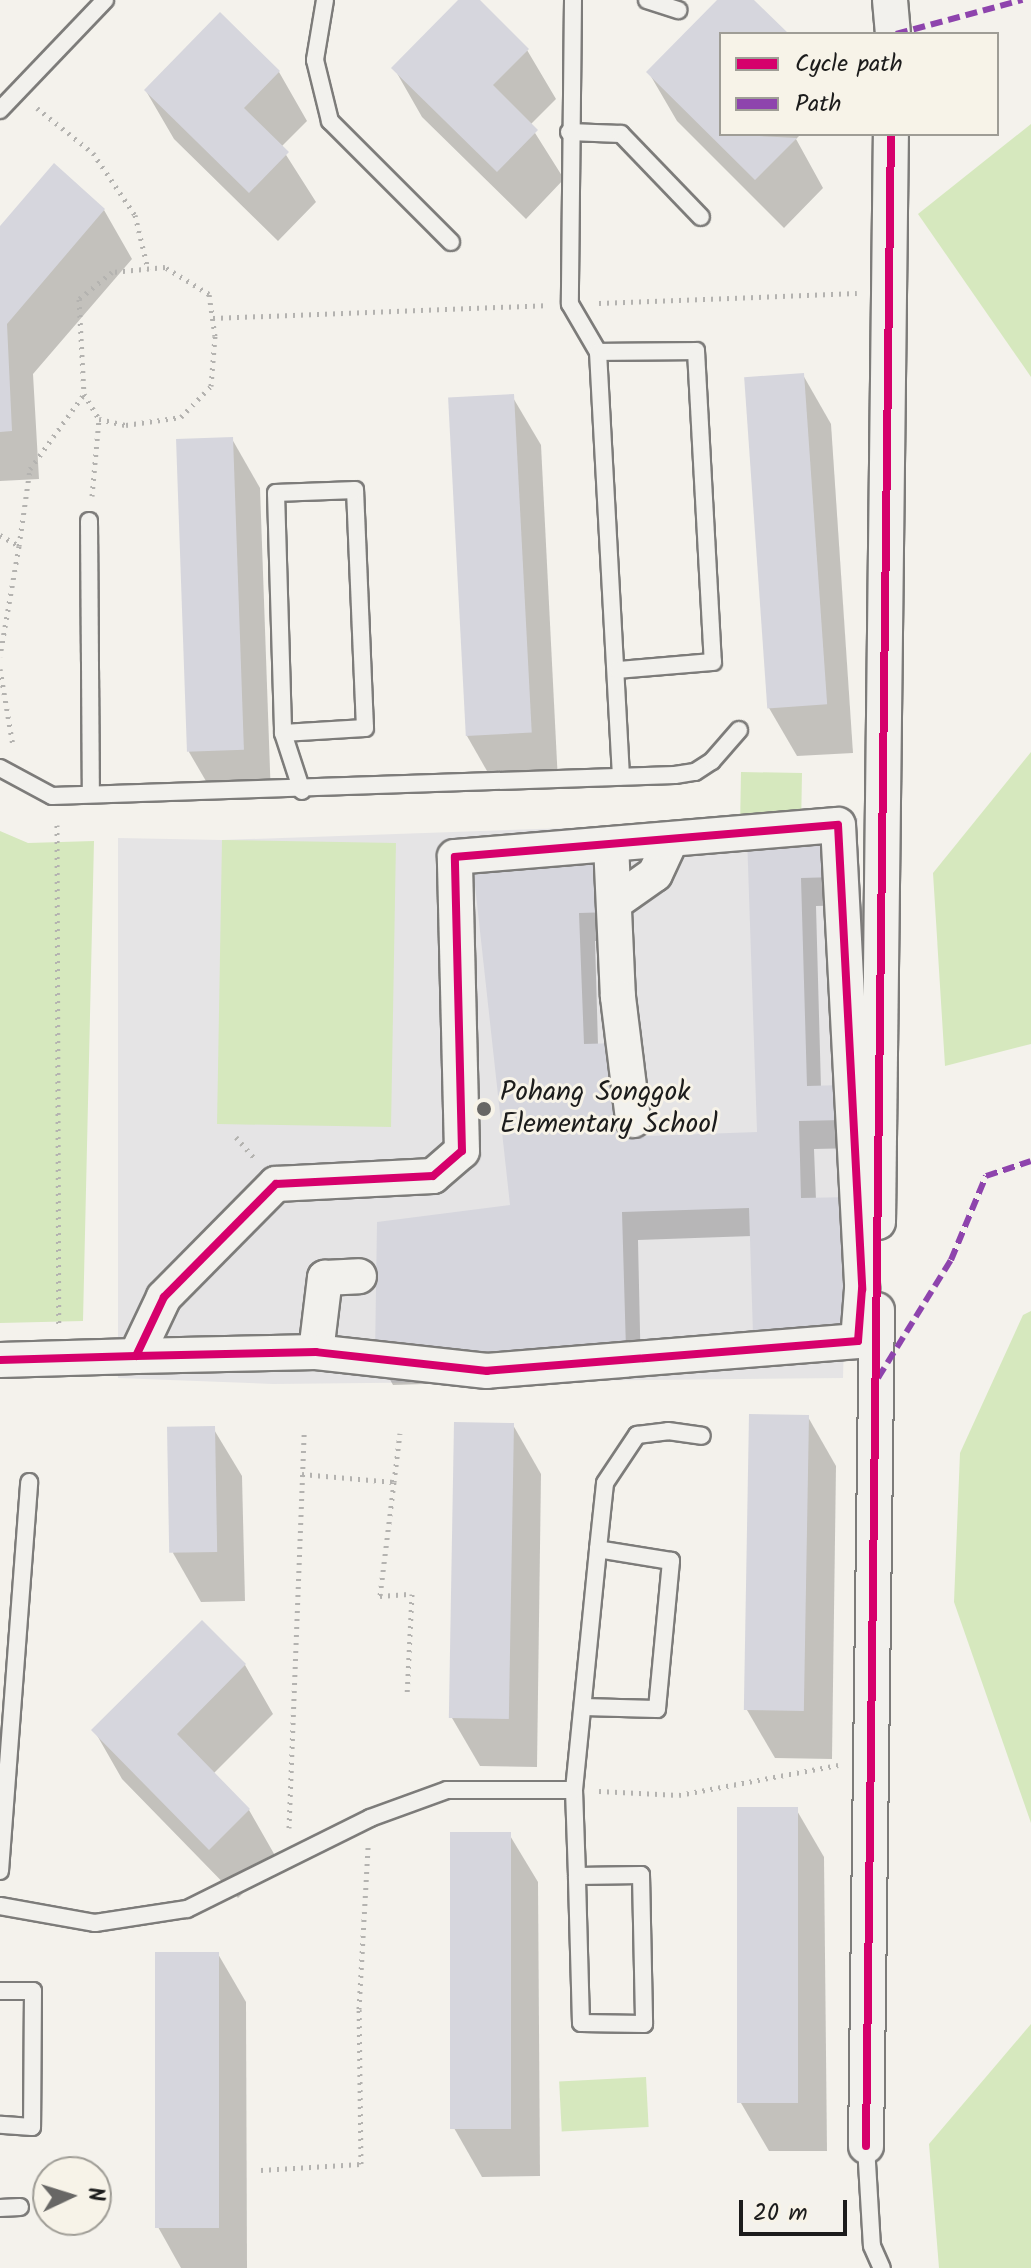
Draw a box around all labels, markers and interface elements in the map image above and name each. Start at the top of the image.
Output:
legend [719,32,999,136]
text: Cycle path [795,45,903,84]
text: Path [795,85,841,124]
place label: Pohang Songgok Elementary School [500,1076,718,1142]
marker: Pohang Songgok Elementary School [475,1100,493,1118]
north arrow [32,2156,112,2236]
scale bar [743,2184,851,2234]
text: N [77,2186,112,2203]
text: 20 m [753,2194,808,2233]

